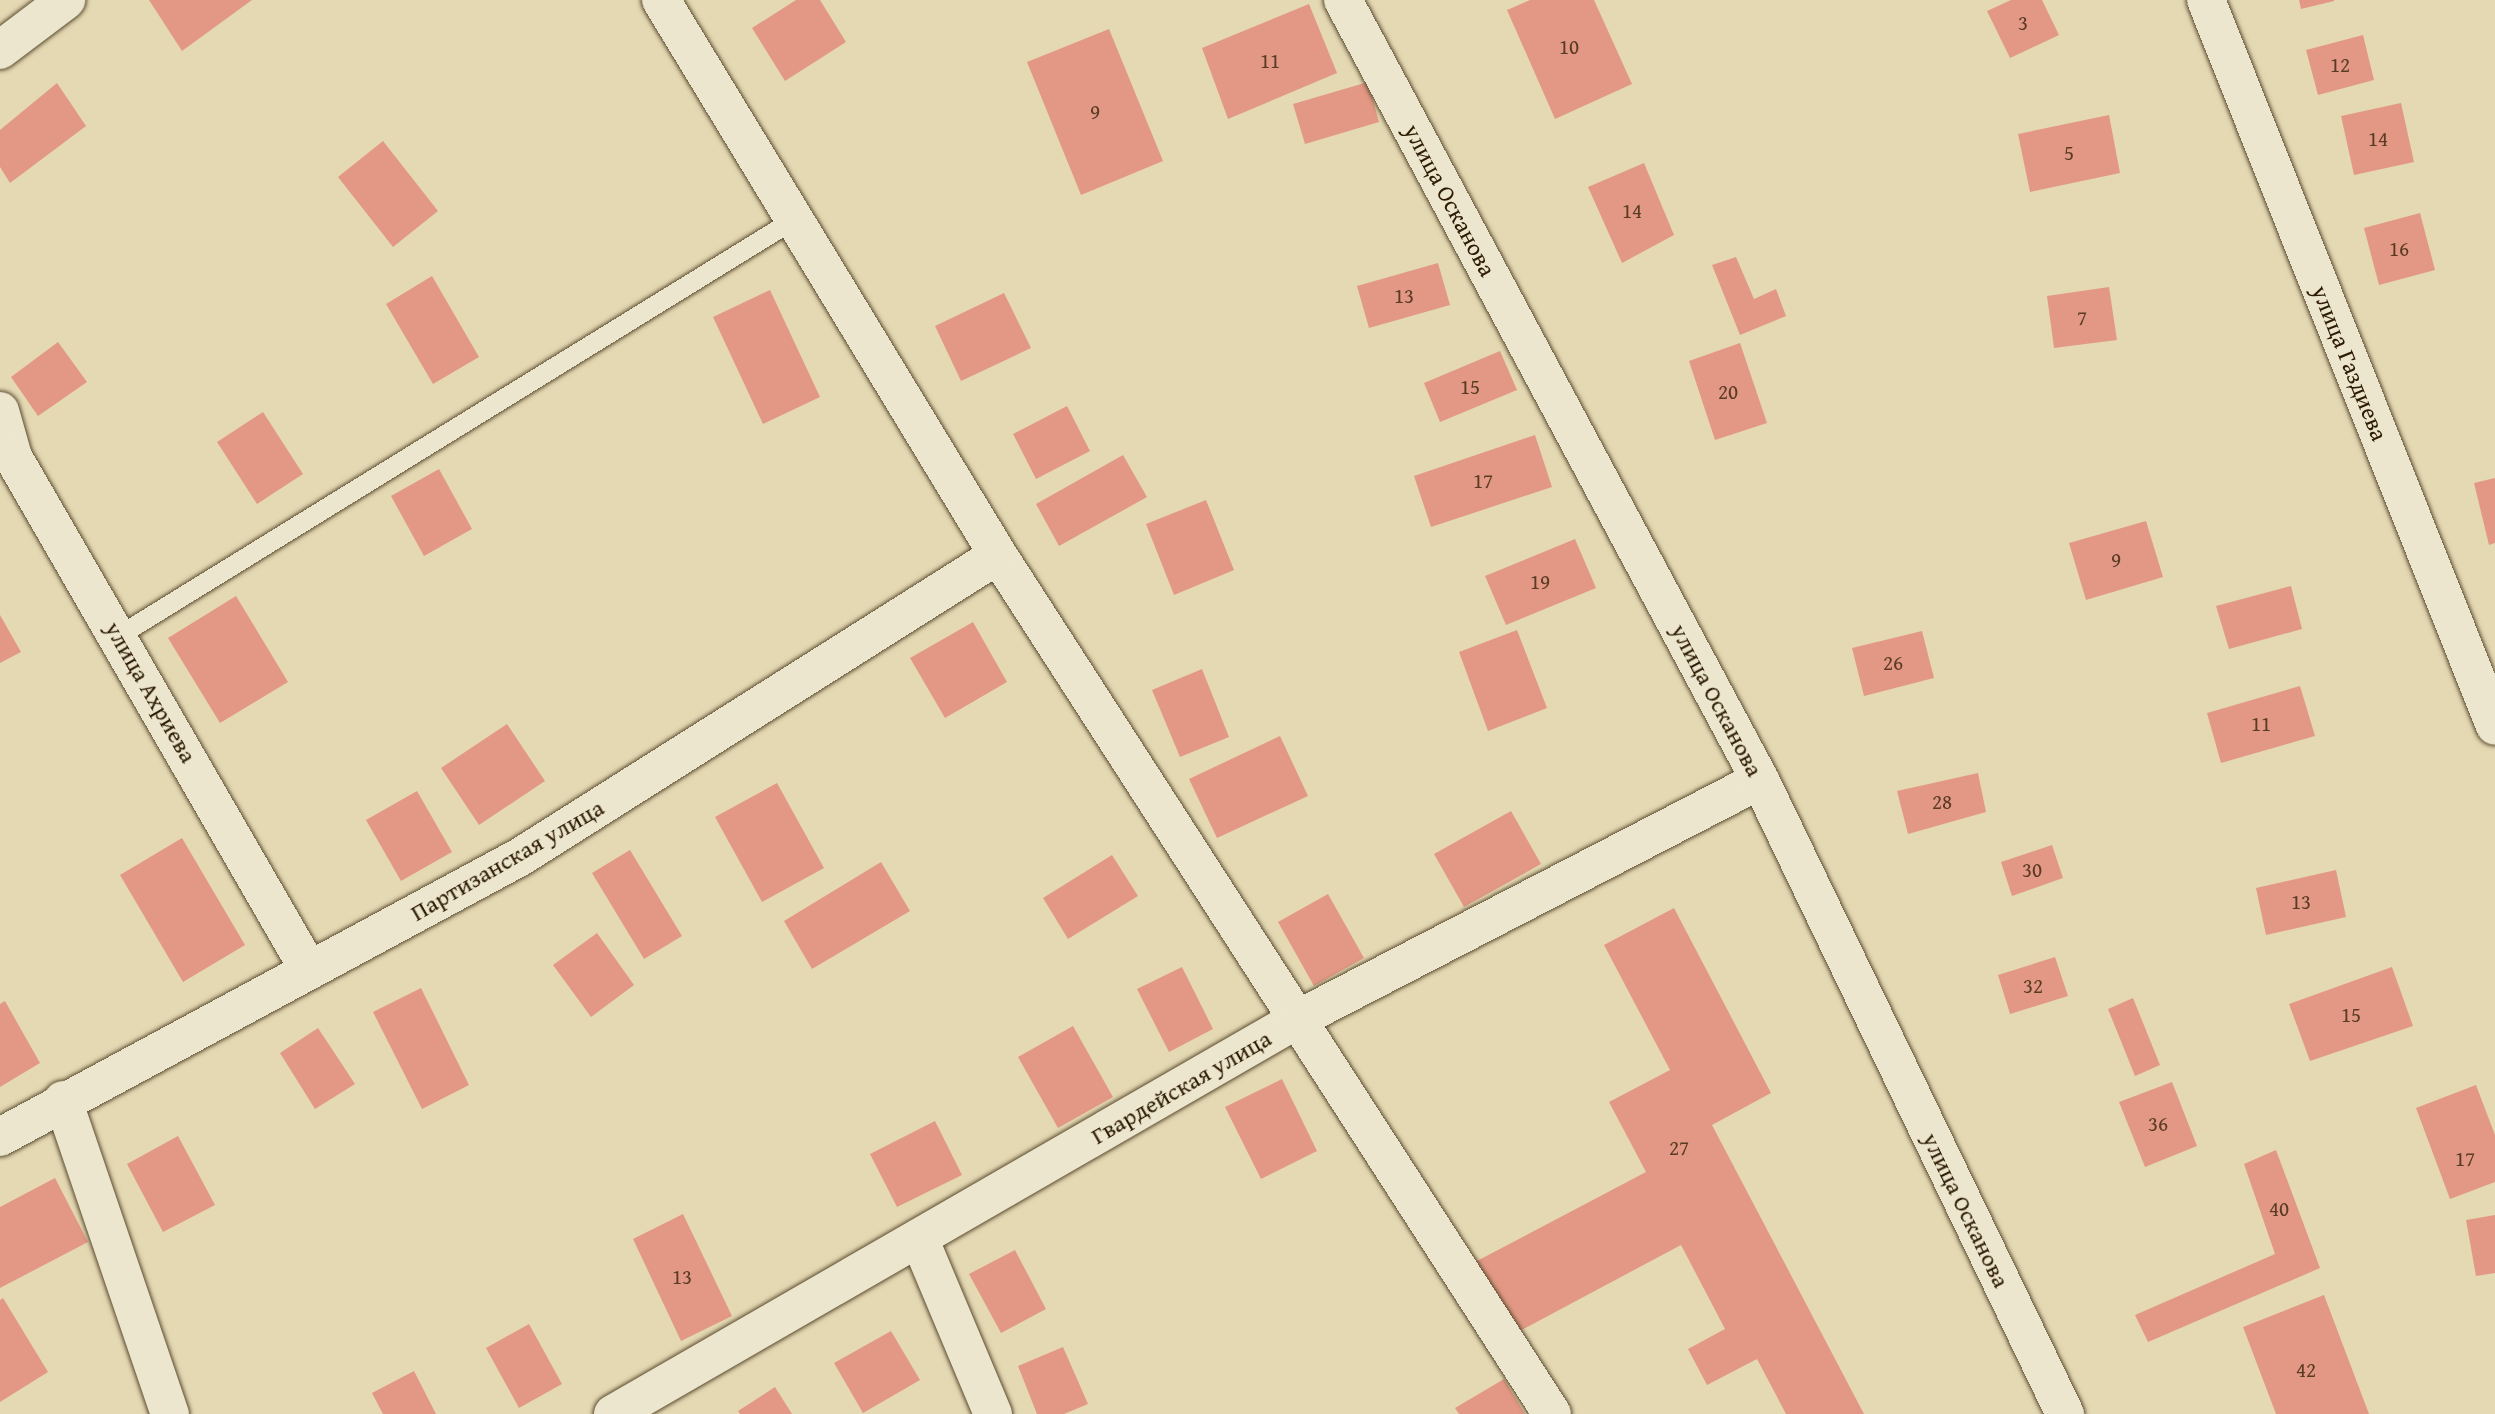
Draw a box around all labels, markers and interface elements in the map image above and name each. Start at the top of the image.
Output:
house number: 3 [2018,10,2028,36]
house number: 10 [1559,34,1579,60]
house number: 11 [1260,48,1280,74]
house number: 12 [2330,52,2350,78]
house number: 9 [1090,99,1100,125]
street label: улица Осканова [1398,119,1502,281]
house number: 14 [2368,126,2388,152]
house number: 5 [2064,140,2074,166]
house number: 14 [1622,198,1642,224]
house number: 16 [2389,236,2409,262]
street label: улица Газдиева [2306,281,2394,445]
house number: 13 [1394,283,1414,309]
house number: 7 [2077,305,2087,331]
house number: 15 [1460,374,1480,400]
house number: 20 [1718,379,1738,405]
house number: 17 [1473,468,1493,494]
house number: 9 [2111,547,2121,573]
house number: 19 [1530,569,1550,595]
street label: улица Ахриева [99,616,203,768]
street label: улица Осканова [1665,619,1769,781]
house number: 26 [1883,650,1903,676]
house number: 11 [2251,711,2271,737]
house number: 28 [1932,789,1952,815]
street label: Партизанская улица [405,793,609,927]
house number: 30 [2022,857,2042,883]
house number: 13 [2291,889,2311,915]
house number: 32 [2023,973,2043,999]
house number: 15 [2341,1002,2361,1028]
street label: Гвардейская улица [1086,1024,1276,1150]
house number: 36 [2148,1111,2168,1137]
street label: улица Осканова [1916,1128,2016,1292]
house number: 27 [1669,1135,1689,1161]
house number: 17 [2455,1146,2475,1172]
house number: 40 [2269,1196,2289,1222]
house number: 13 [672,1264,692,1290]
house number: 42 [2296,1357,2316,1383]

